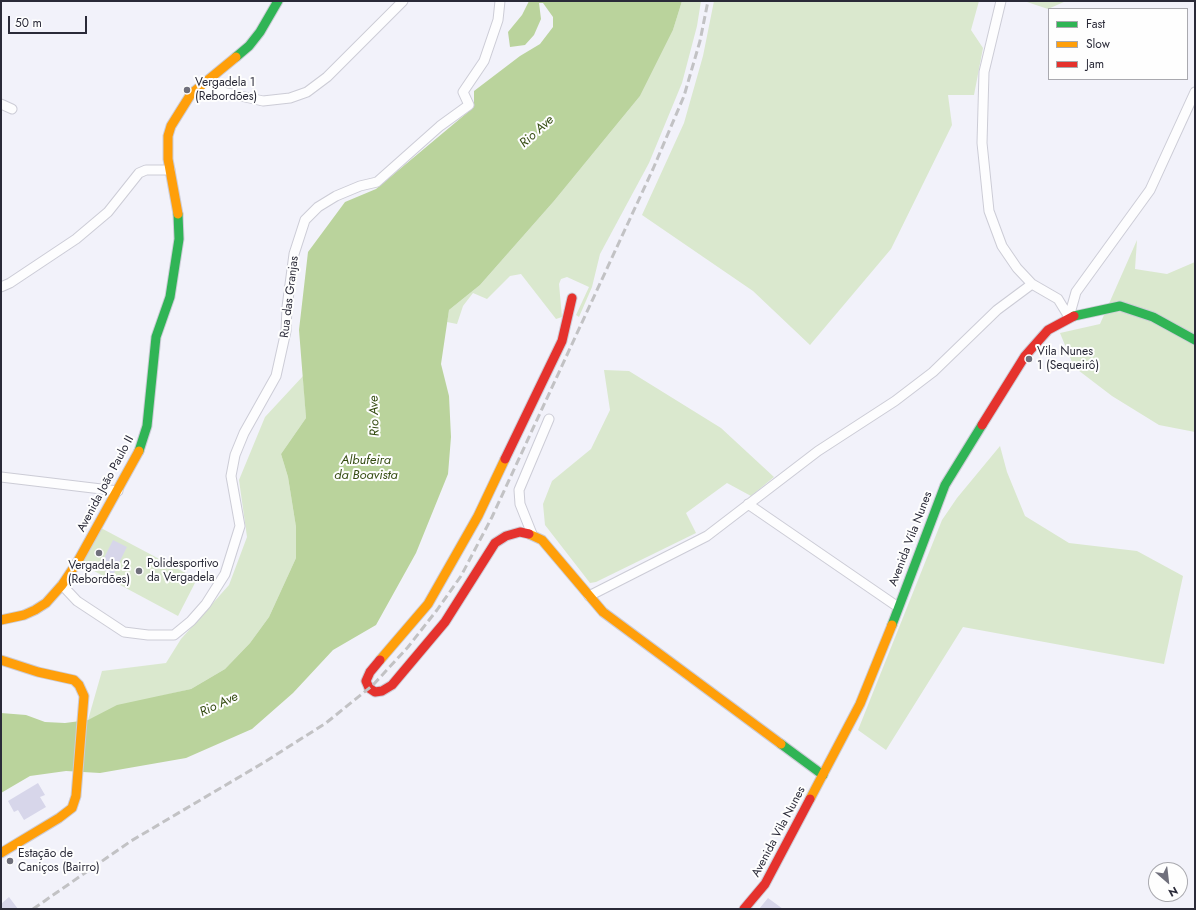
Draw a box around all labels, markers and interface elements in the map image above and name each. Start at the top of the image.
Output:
scale bar [10,8,89,34]
legend [1048,8,1188,80]
text: 50 m [15,14,42,32]
text: Fast [1086,15,1105,33]
text: Slow [1086,35,1110,53]
text: Jam [1086,55,1104,73]
place label: Vergadela 1 (Rebordões) [195,76,257,104]
marker: Vergadela 1 (Rebordões) [182,85,192,95]
water label: Rio Ave [517,113,557,151]
street label: Rua das Granjas [278,255,302,339]
place label: Vila Nunes 1 (Sequeirô) [1037,345,1099,373]
marker: Vila Nunes 1 (Sequeirô) [1024,354,1034,364]
water label: Rio Ave [366,395,384,437]
street label: Avenida João Paulo II [75,434,137,534]
water label: Albufeira da Boavista [334,453,398,484]
street label: Avenida Vila Nunes [886,490,936,588]
marker: Vergadela 2 (Rebordões) [94,548,104,558]
place label: Polidesportivo da Vergadela [147,557,219,585]
place label: Vergadela 2 (Rebordões) [68,559,130,587]
marker: Polidesportivo da Vergadela [134,566,144,576]
water label: Rio Ave [197,689,241,721]
street label: Avenida Vila Nunes [749,784,809,880]
place label: Estação de Caniços (Bairro) [18,847,100,875]
marker: Estação de Caniços (Bairro) [5,856,15,866]
north arrow [1148,862,1188,902]
text: N [1166,883,1181,901]

